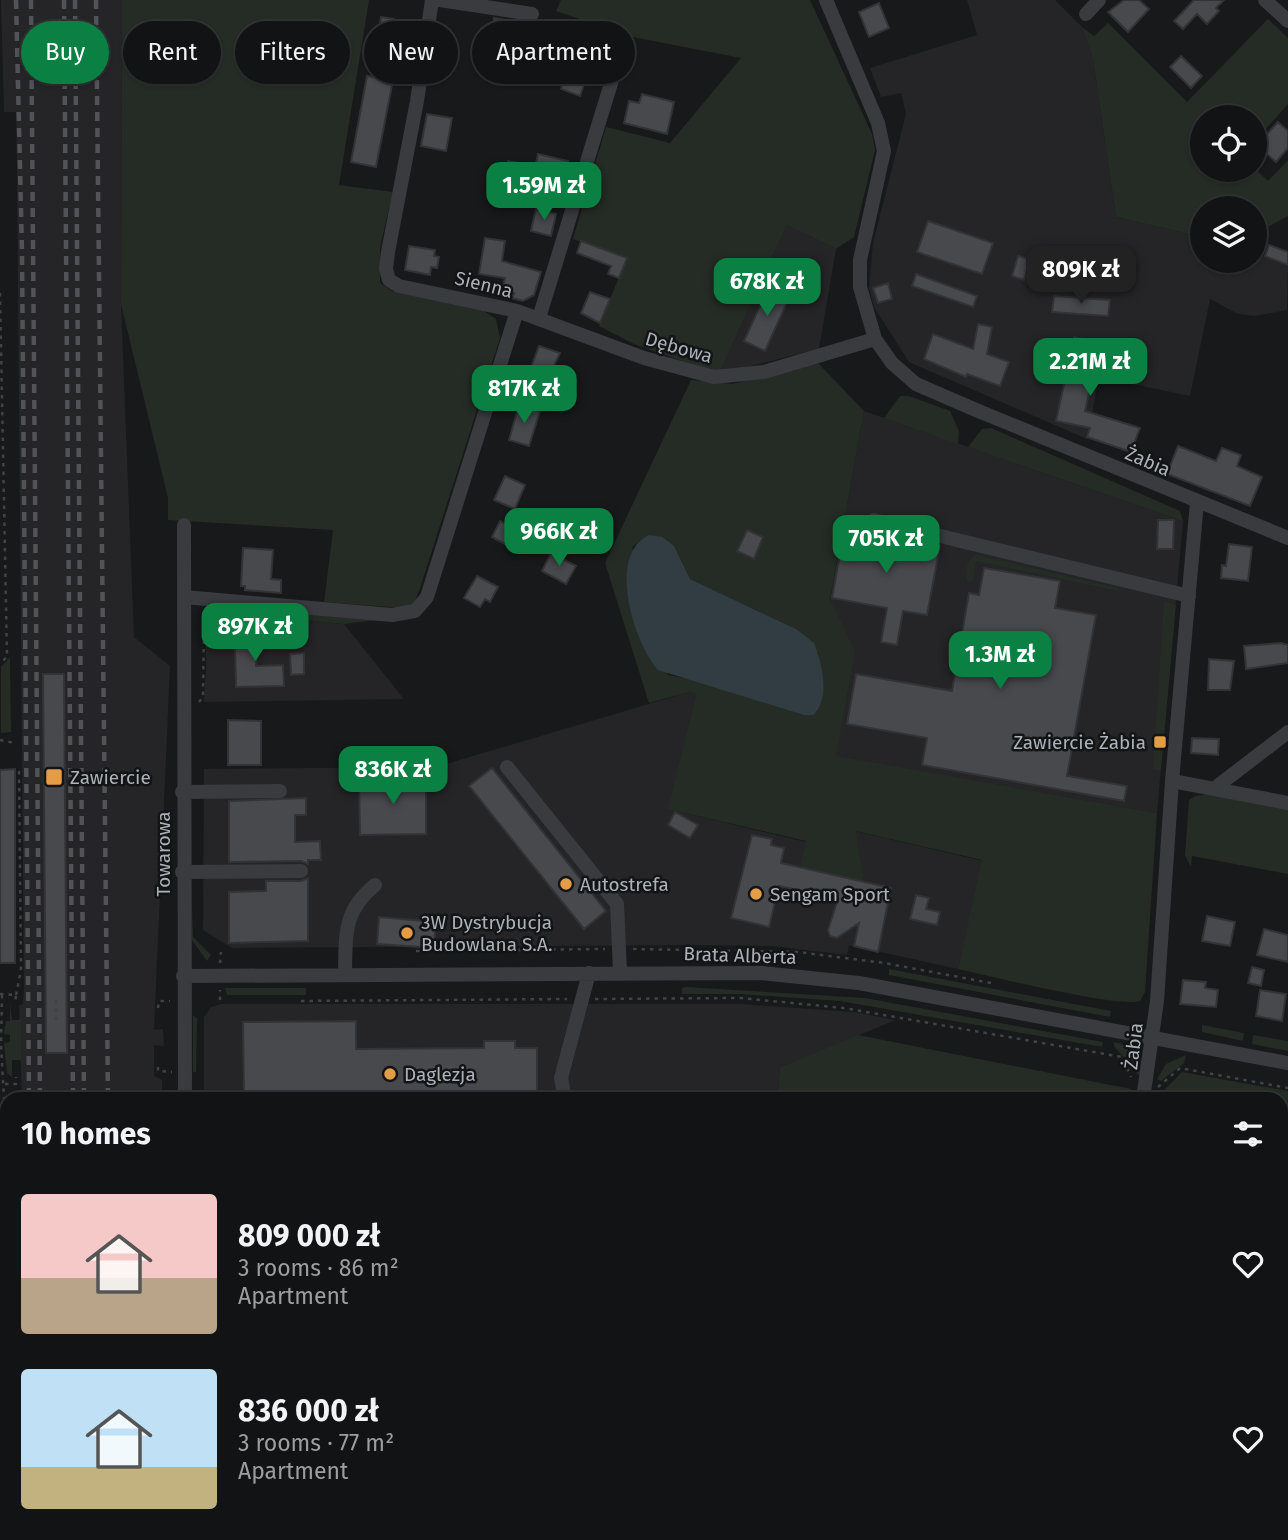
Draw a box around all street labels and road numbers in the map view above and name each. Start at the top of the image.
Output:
street label: Sienna [453,266,515,303]
street label: Dębowa [643,327,715,368]
street label: Żabia [1122,442,1174,481]
street label: Towarowa [152,811,175,897]
street label: Brata Alberta [683,942,797,969]
street label: Żabia [1119,1021,1148,1071]

